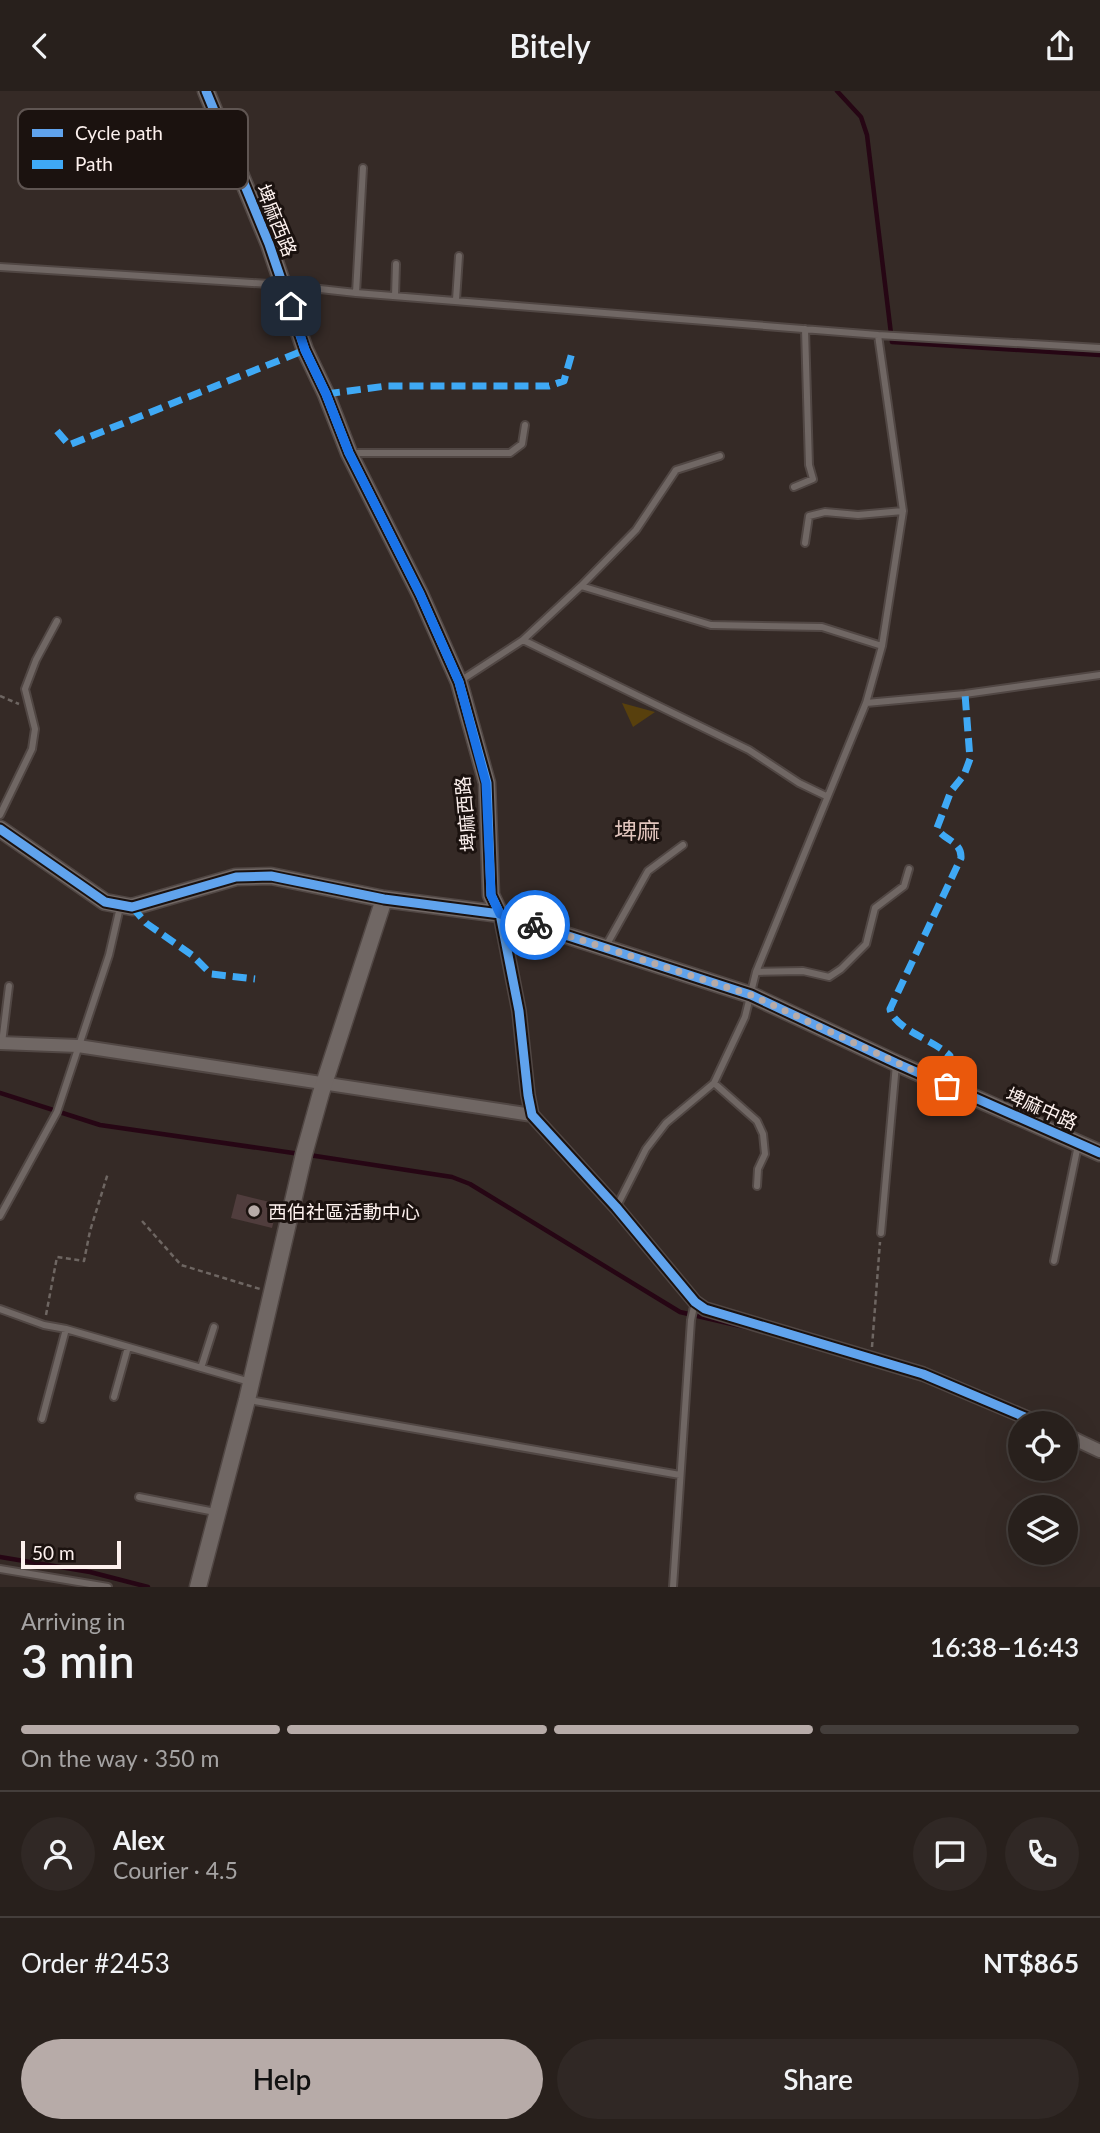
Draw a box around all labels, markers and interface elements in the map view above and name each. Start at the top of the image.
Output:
text: Bitely [509,26,591,65]
icon: back [21,27,59,65]
icon: share [1041,27,1079,65]
legend [18,109,248,189]
text: Cycle path [75,121,163,144]
text: Path [75,152,113,175]
street label: 埤麻西路 [252,180,302,260]
pin [261,276,321,336]
icon: home [272,287,310,325]
street label: 埤麻西路 [450,775,480,853]
district label: 埤麻 [614,816,660,844]
courier [500,890,570,960]
icon: bike [516,906,554,944]
pin [917,1056,977,1116]
icon: bag [928,1067,966,1105]
street label: 埤麻中路 [1003,1082,1081,1134]
place label: 西伯社區活動中心 [268,1200,420,1223]
marker: 西伯社區活動中心 [246,1203,262,1219]
map controls [1008,1411,1078,1565]
button: locate [1008,1411,1078,1481]
button: layers [1008,1495,1078,1565]
scale bar [21,1538,121,1570]
text: 50 m [32,1541,75,1564]
text: Arriving in [21,1607,125,1635]
text: 16:38–16:43 [930,1631,1079,1663]
text: 3 min [21,1633,135,1688]
text: On the way · 350 m [21,1744,220,1772]
button: person [21,1817,95,1891]
button: chat [913,1817,987,1891]
button: phone [1005,1817,1079,1891]
text: Alex [113,1824,165,1856]
text: Courier · 4.5 [113,1856,238,1884]
text: Order #2453 [21,1947,170,1979]
text: NT$865 [983,1947,1079,1979]
button: Help [21,2039,543,2119]
button: Share [557,2039,1079,2119]

